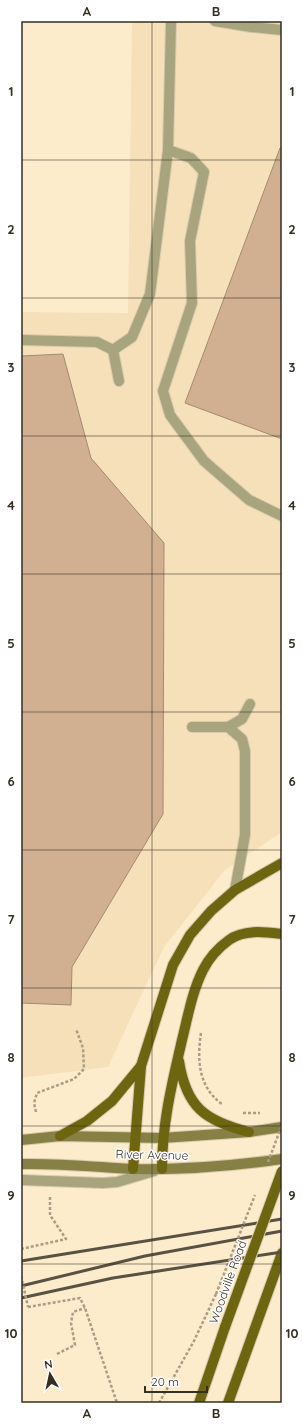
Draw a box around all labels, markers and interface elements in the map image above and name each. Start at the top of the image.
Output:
text: A [83,3,92,19]
text: B [212,3,220,19]
text: 1 [8,83,14,99]
text: 1 [289,83,295,99]
text: 2 [7,221,15,237]
text: 2 [288,221,296,237]
text: 3 [8,359,15,375]
text: 3 [289,359,296,375]
text: 4 [7,497,15,513]
text: 4 [288,497,296,513]
text: 5 [7,635,15,651]
text: 5 [288,635,296,651]
text: 6 [7,773,15,789]
text: 6 [288,773,296,789]
text: 7 [7,911,15,927]
text: 7 [288,911,296,927]
text: 8 [7,1049,15,1065]
text: 8 [288,1049,296,1065]
street label: River Avenue [116,1146,189,1163]
text: 9 [7,1187,15,1203]
text: 9 [288,1187,296,1203]
street label: Woodville Road [206,1238,250,1325]
text: 10 [4,1325,18,1341]
text: 10 [285,1325,299,1341]
north arrow [30,1354,70,1394]
text: N [43,1357,54,1372]
scale bar [145,1368,207,1394]
text: 20 m [151,1374,179,1389]
text: A [83,1405,92,1421]
text: B [212,1405,220,1421]

